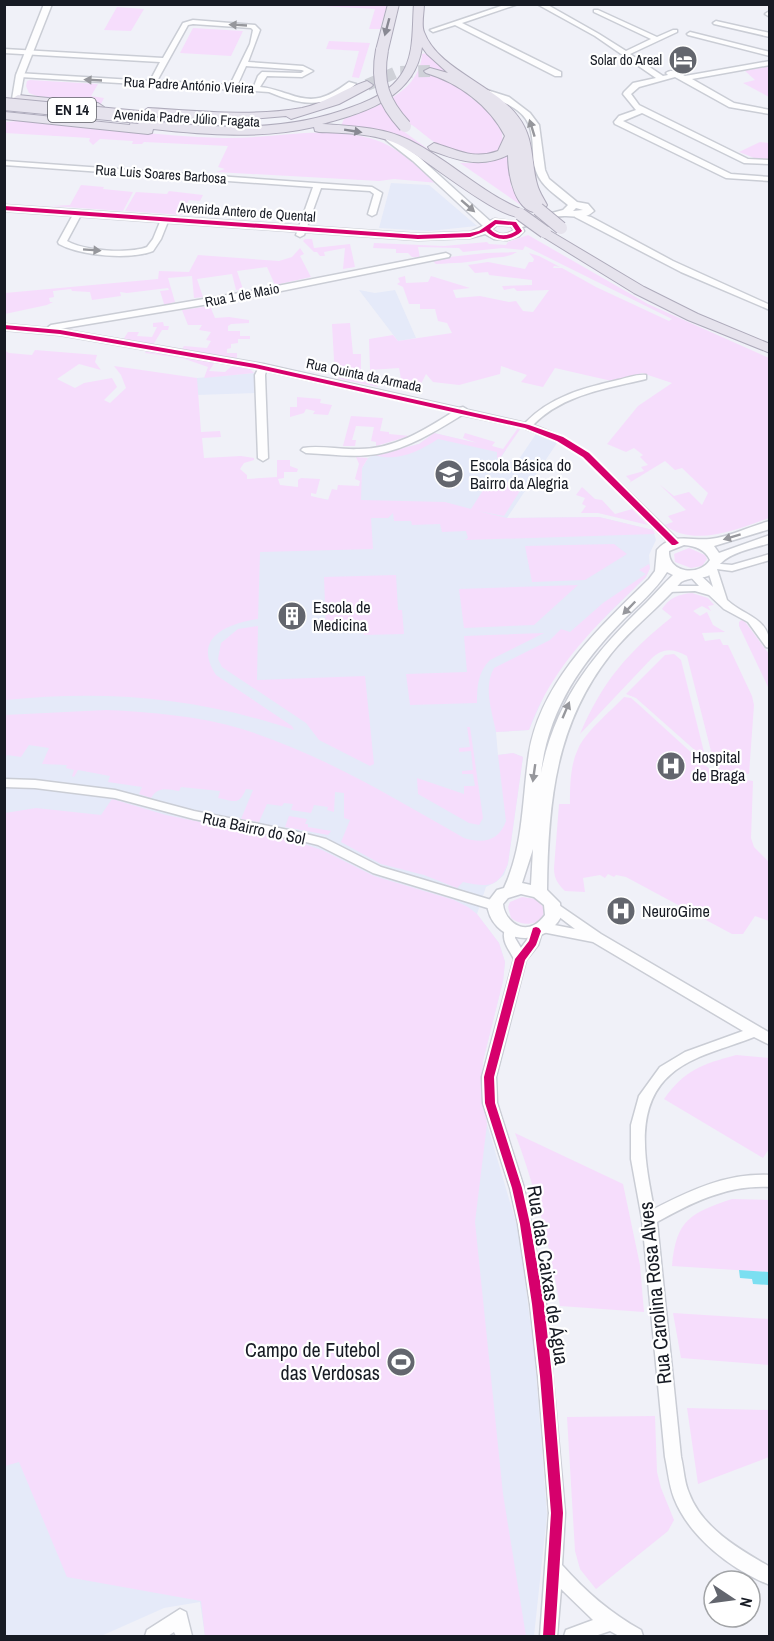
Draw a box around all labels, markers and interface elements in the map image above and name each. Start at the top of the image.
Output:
one-way arrow [382,18,391,36]
one-way arrow [229,20,248,29]
hotel icon: Solar do Areal [667,44,699,76]
place label: Solar do Areal [590,51,662,69]
street label: Rua Padre António Vieira [123,73,255,97]
one-way arrow [84,75,103,84]
road number: EN 14 [48,98,96,122]
street label: Avenida Padre Júlio Fragata [113,105,261,131]
one-way arrow [527,119,536,137]
one-way arrow [344,126,363,135]
street label: Rua Luis Soares Barbosa [95,160,228,188]
street label: Avenida Antero de Quental [177,198,316,226]
one-way arrow [460,199,475,212]
one-way arrow [83,245,102,255]
street label: Rua 1 de Maio [203,279,281,311]
street label: Rua Quinta da Armada [305,354,424,396]
place label: Escola Básica do Bairro da Alegria [470,454,571,494]
school or university icon: Escola Básica do Bairro da Alegria [433,458,465,490]
one-way arrow [723,533,741,542]
place label: Escola de Medicina [313,596,371,636]
building icon: Escola de Medicina [276,600,308,632]
one-way arrow [622,600,636,615]
one-way arrow [562,702,571,719]
place label: Hospital de Braga [692,746,746,786]
hospital icon: Hospital de Braga [655,750,687,782]
one-way arrow [529,763,538,782]
street label: Rua Bairro do Sol [201,806,307,850]
hospital icon: NeuroGime [605,895,637,927]
place label: NeuroGime [642,900,710,922]
street label: Rua das Caixas de Água [521,1183,576,1367]
street label: Rua Carolina Rosa Alves [632,1201,678,1386]
place label: Campo de Futebol das Verdosas [245,1336,380,1386]
sports icon: Campo de Futebol das Verdosas [385,1346,417,1378]
north arrow [702,1569,762,1629]
text: N [735,1595,758,1609]

